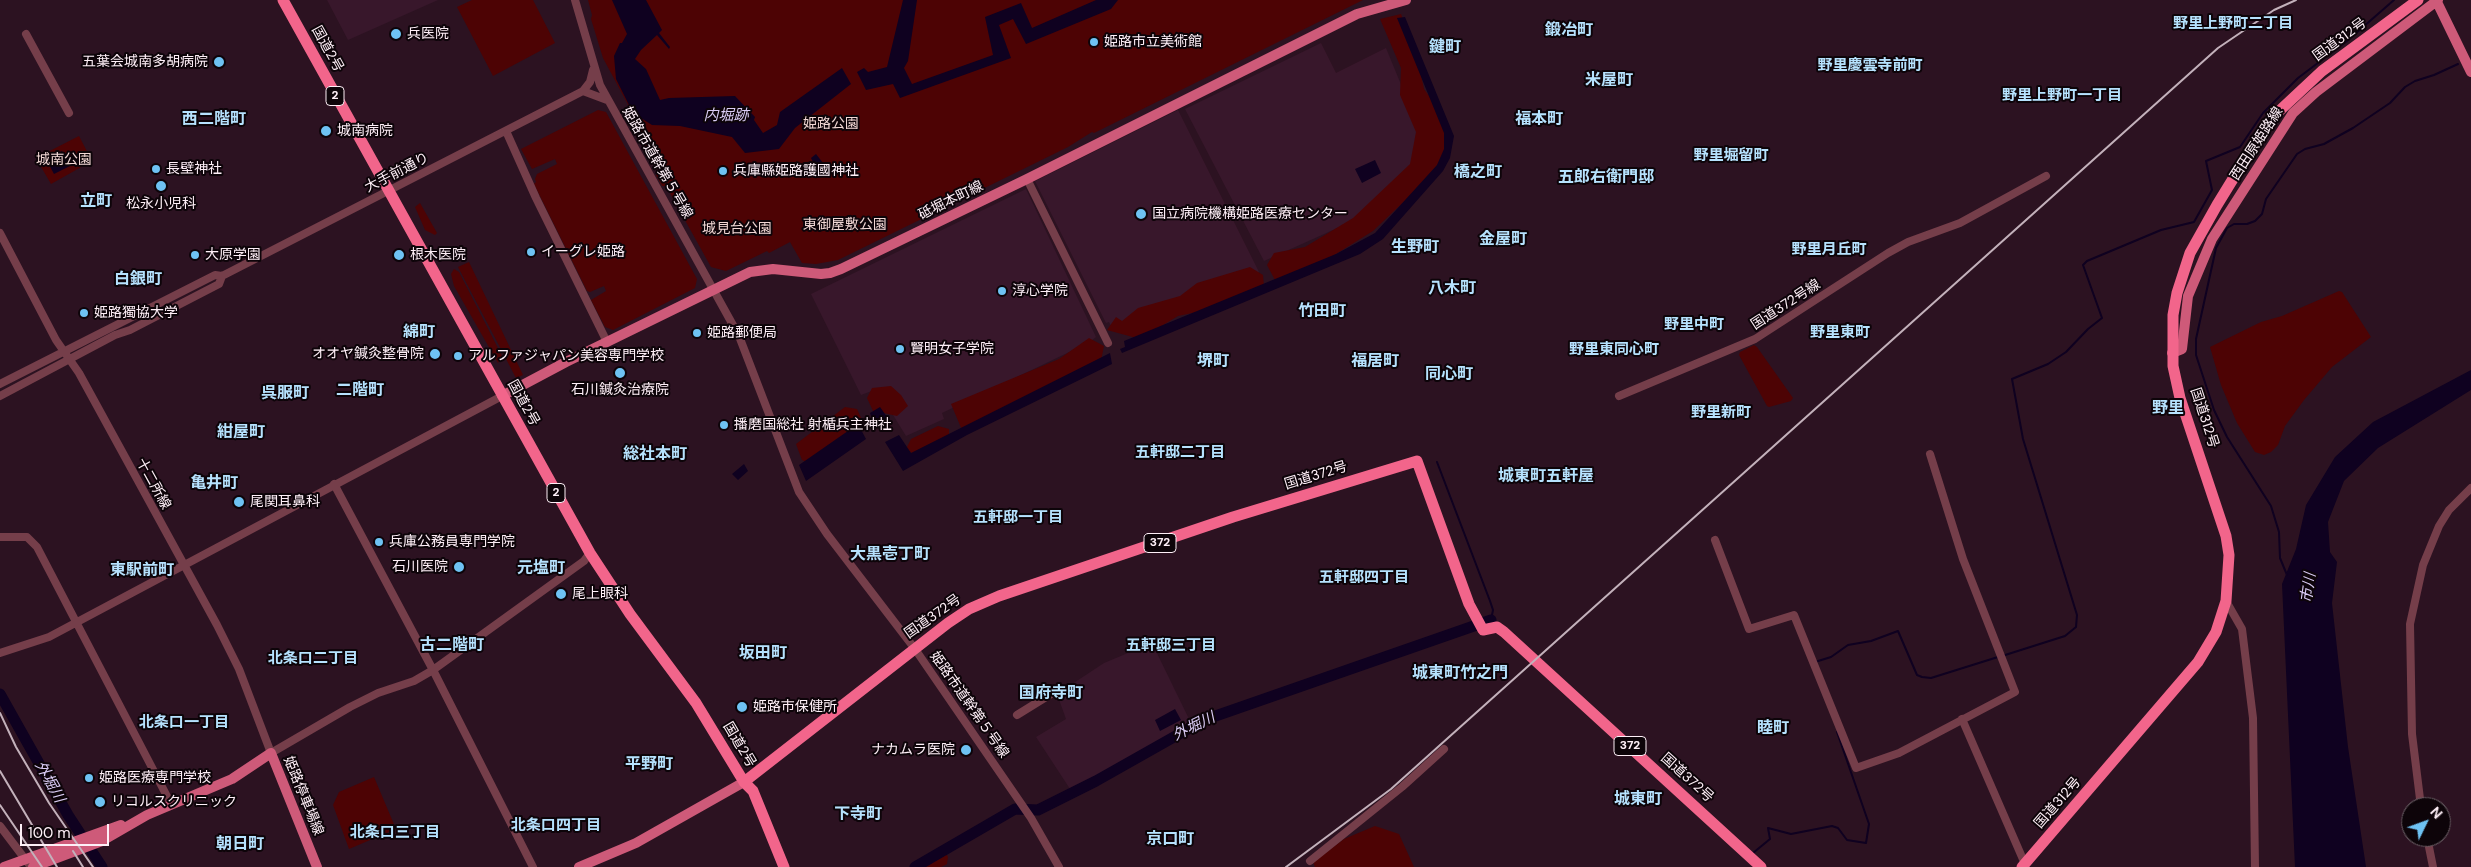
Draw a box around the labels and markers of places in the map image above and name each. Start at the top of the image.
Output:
place label: 兵医院 [407,26,449,42]
marker: 兵医院 [389,27,403,41]
place label: 姫路市立美術館 [1104,34,1202,50]
marker: 姫路市立美術館 [1088,36,1100,48]
place label: 五葉会城南多胡病院 [82,54,208,70]
marker: 五葉会城南多胡病院 [212,55,226,69]
place label: 城南病院 [337,123,393,139]
marker: 城南病院 [319,124,333,138]
place label: 長壁神社 [166,161,222,177]
marker: 長壁神社 [150,163,162,175]
place label: 兵庫縣姫路護國神社 [733,163,859,179]
marker: 兵庫縣姫路護國神社 [717,165,729,177]
marker: 松永小児科 [154,179,168,193]
place label: 松永小児科 [126,196,196,212]
place label: 国立病院機構姫路医療センター [1152,206,1348,222]
marker: 国立病院機構姫路医療センター [1134,207,1148,221]
place label: イーグレ姫路 [541,244,625,260]
marker: イーグレ姫路 [525,246,537,258]
place label: 大原学園 [205,247,261,263]
place label: 根木医院 [410,247,466,263]
marker: 根木医院 [392,248,406,262]
marker: 大原学園 [189,249,201,261]
place label: 淳心学院 [1012,283,1068,299]
marker: 淳心学院 [996,285,1008,297]
place label: 姫路獨協大学 [94,305,178,321]
marker: 姫路獨協大学 [78,307,90,319]
place label: 姫路郵便局 [707,325,777,341]
marker: 姫路郵便局 [691,327,703,339]
place label: 賢明女子学院 [910,341,994,357]
marker: 賢明女子学院 [894,343,906,355]
place label: オオヤ鍼灸整骨院 [312,346,424,362]
marker: オオヤ鍼灸整骨院 [428,347,442,361]
place label: アルファジャパン美容専門学校 [468,348,664,364]
marker: アルファジャパン美容専門学校 [452,350,464,362]
marker: 石川鍼灸治療院 [613,366,627,380]
place label: 石川鍼灸治療院 [571,382,669,398]
place label: 播磨国総社 射楯兵主神社 [734,417,892,433]
marker: 播磨国総社 射楯兵主神社 [718,419,730,431]
place label: 尾関耳鼻科 [250,494,320,510]
marker: 尾関耳鼻科 [232,495,246,509]
place label: 兵庫公務員専門学院 [389,534,515,550]
marker: 兵庫公務員専門学院 [373,536,385,548]
place label: 石川医院 [392,559,448,575]
marker: 石川医院 [452,560,466,574]
place label: 尾上眼科 [572,586,628,602]
marker: 尾上眼科 [554,587,568,601]
place label: 姫路市保健所 [753,699,837,715]
marker: 姫路市保健所 [735,700,749,714]
place label: ナカムラ医院 [871,742,955,758]
marker: ナカムラ医院 [959,743,973,757]
place label: 姫路医療専門学校 [99,770,211,786]
marker: 姫路医療専門学校 [83,772,95,784]
place label: リコルスクリニック [111,794,237,810]
marker: リコルスクリニック [93,795,107,809]

